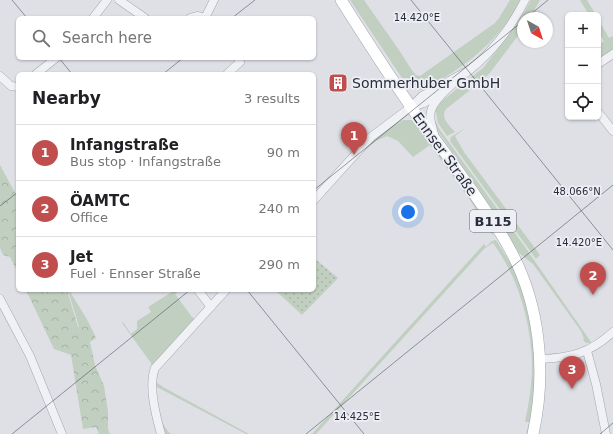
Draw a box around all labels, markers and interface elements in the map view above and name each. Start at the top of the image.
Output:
text: 14.420°E [394,12,440,23]
north arrow [517,12,553,48]
map controls [565,12,601,120]
button: + [565,12,601,48]
search box [16,16,316,60]
icon: search [30,27,52,49]
text: Search here [62,29,152,47]
button: − [565,48,601,84]
building icon: Sommerhuber GmbH [327,72,349,94]
place label: Sommerhuber GmbH [352,75,500,91]
button: locate [565,84,601,120]
text: Nearby [32,88,101,108]
text: 3 results [244,91,300,106]
street label: Ennser Straße [409,109,481,199]
pin: 1 [341,122,367,155]
text: Infangstraße [70,136,179,154]
text: 1 [40,145,50,160]
text: 90 m [267,145,300,160]
text: Bus stop · Infangstraße [70,154,221,169]
text: 48.066°N [553,186,601,197]
text: ÖAMTC [70,192,130,210]
text: 2 [40,201,50,216]
text: 240 m [258,201,300,216]
your location [398,202,418,222]
text: Office [70,210,108,225]
road number: B115 [470,210,516,232]
text: 14.420°E [556,237,602,248]
text: Jet [70,248,93,266]
text: 3 [40,257,50,272]
text: 290 m [258,257,300,272]
pin: 2 [580,262,606,295]
text: Fuel · Ennser Straße [70,266,201,281]
pin: 3 [559,356,585,389]
text: 14.425°E [334,411,380,422]

